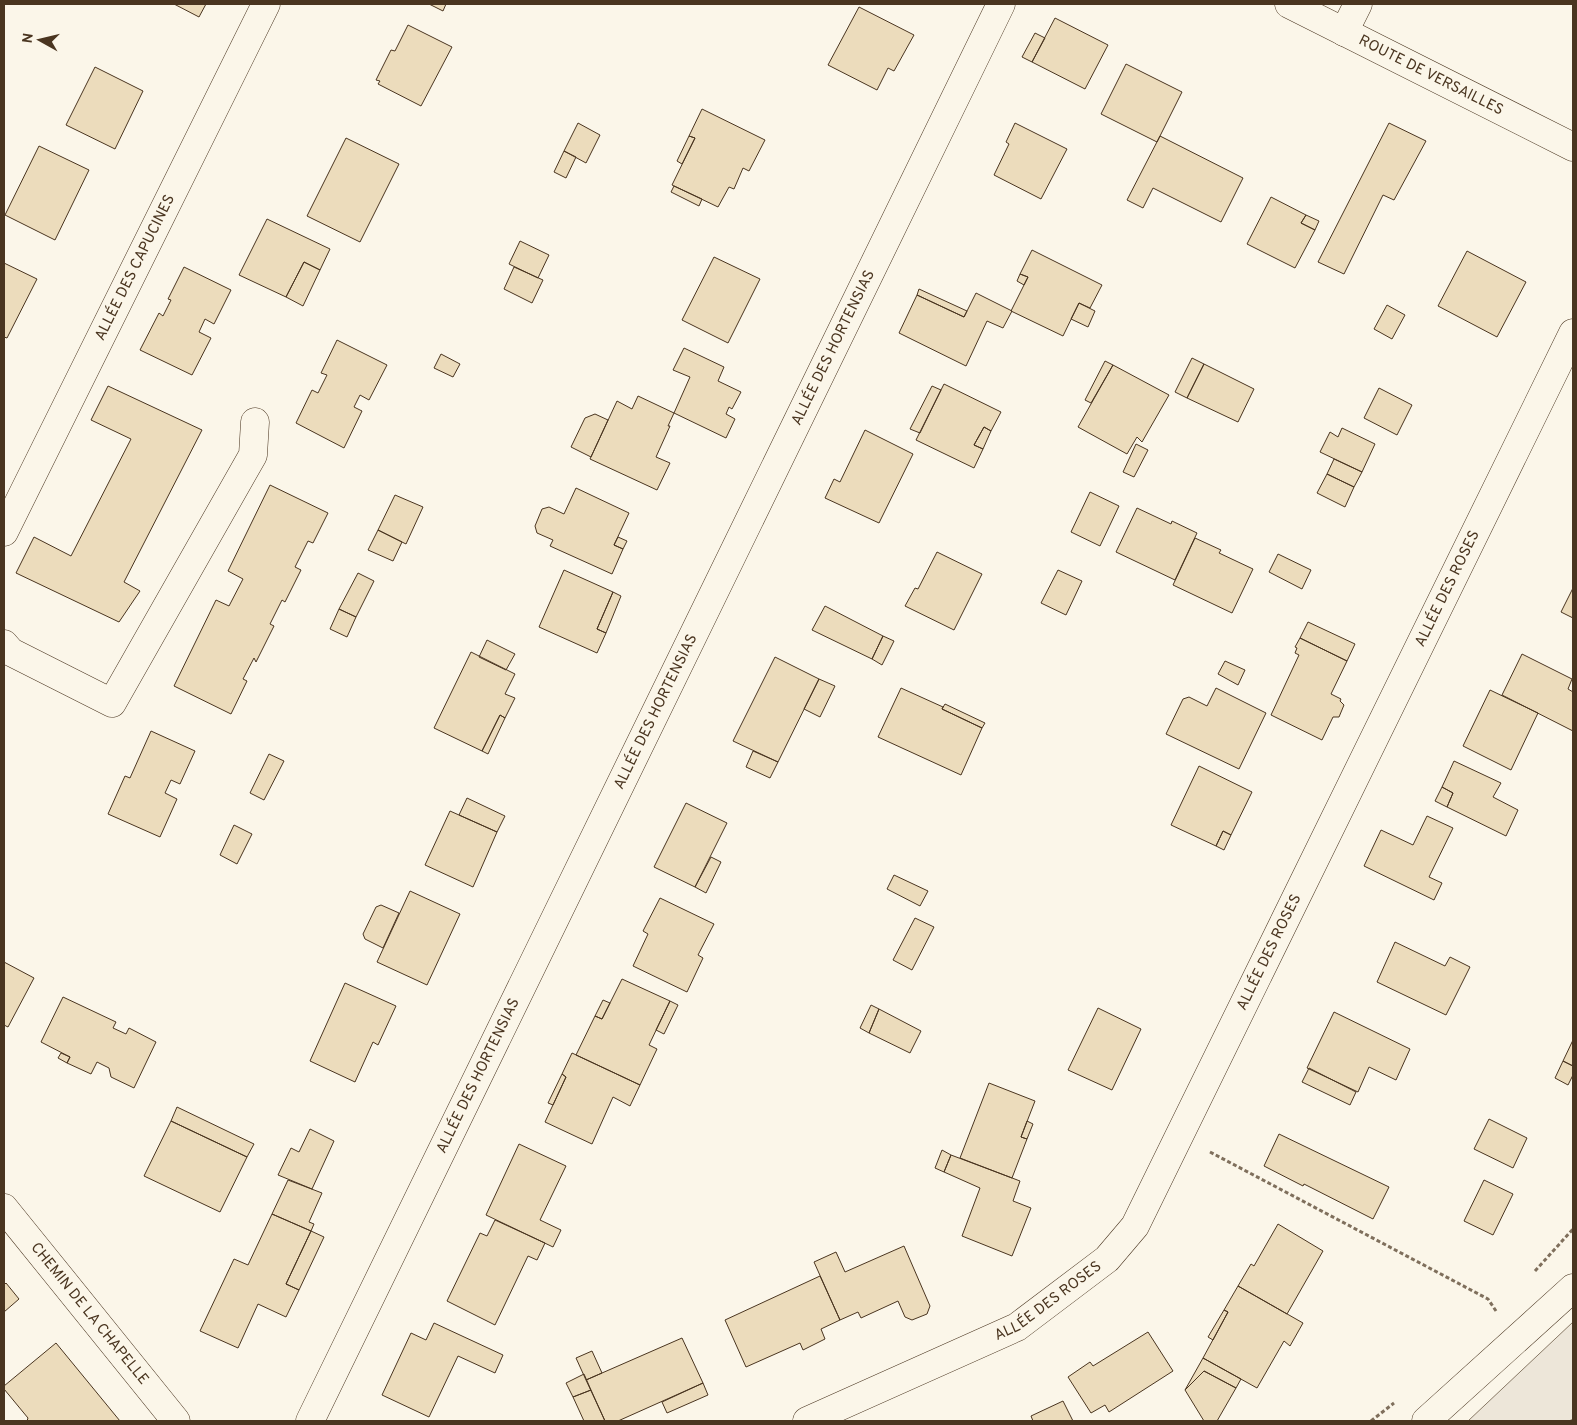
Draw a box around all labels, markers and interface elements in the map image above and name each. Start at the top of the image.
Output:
north arrow [15,15,65,65]
street label: ROUTE DE VERSAILLES [1355,31,1507,120]
text: N [19,32,38,45]
street label: ALLÉE DES CAPUCINES [91,192,179,344]
street label: ALLÉE DES HORTENSIAS [787,267,879,429]
street label: ALLÉE DES ROSES [1411,527,1484,650]
street label: ALLÉE DES HORTENSIAS [610,631,702,793]
street label: ALLÉE DES ROSES [1233,891,1306,1014]
street label: ALLÉE DES HORTENSIAS [432,995,524,1157]
street label: CHEMIN DE LA CHAPELLE [26,1239,153,1389]
street label: ALLÉE DES ROSES [991,1257,1105,1345]

